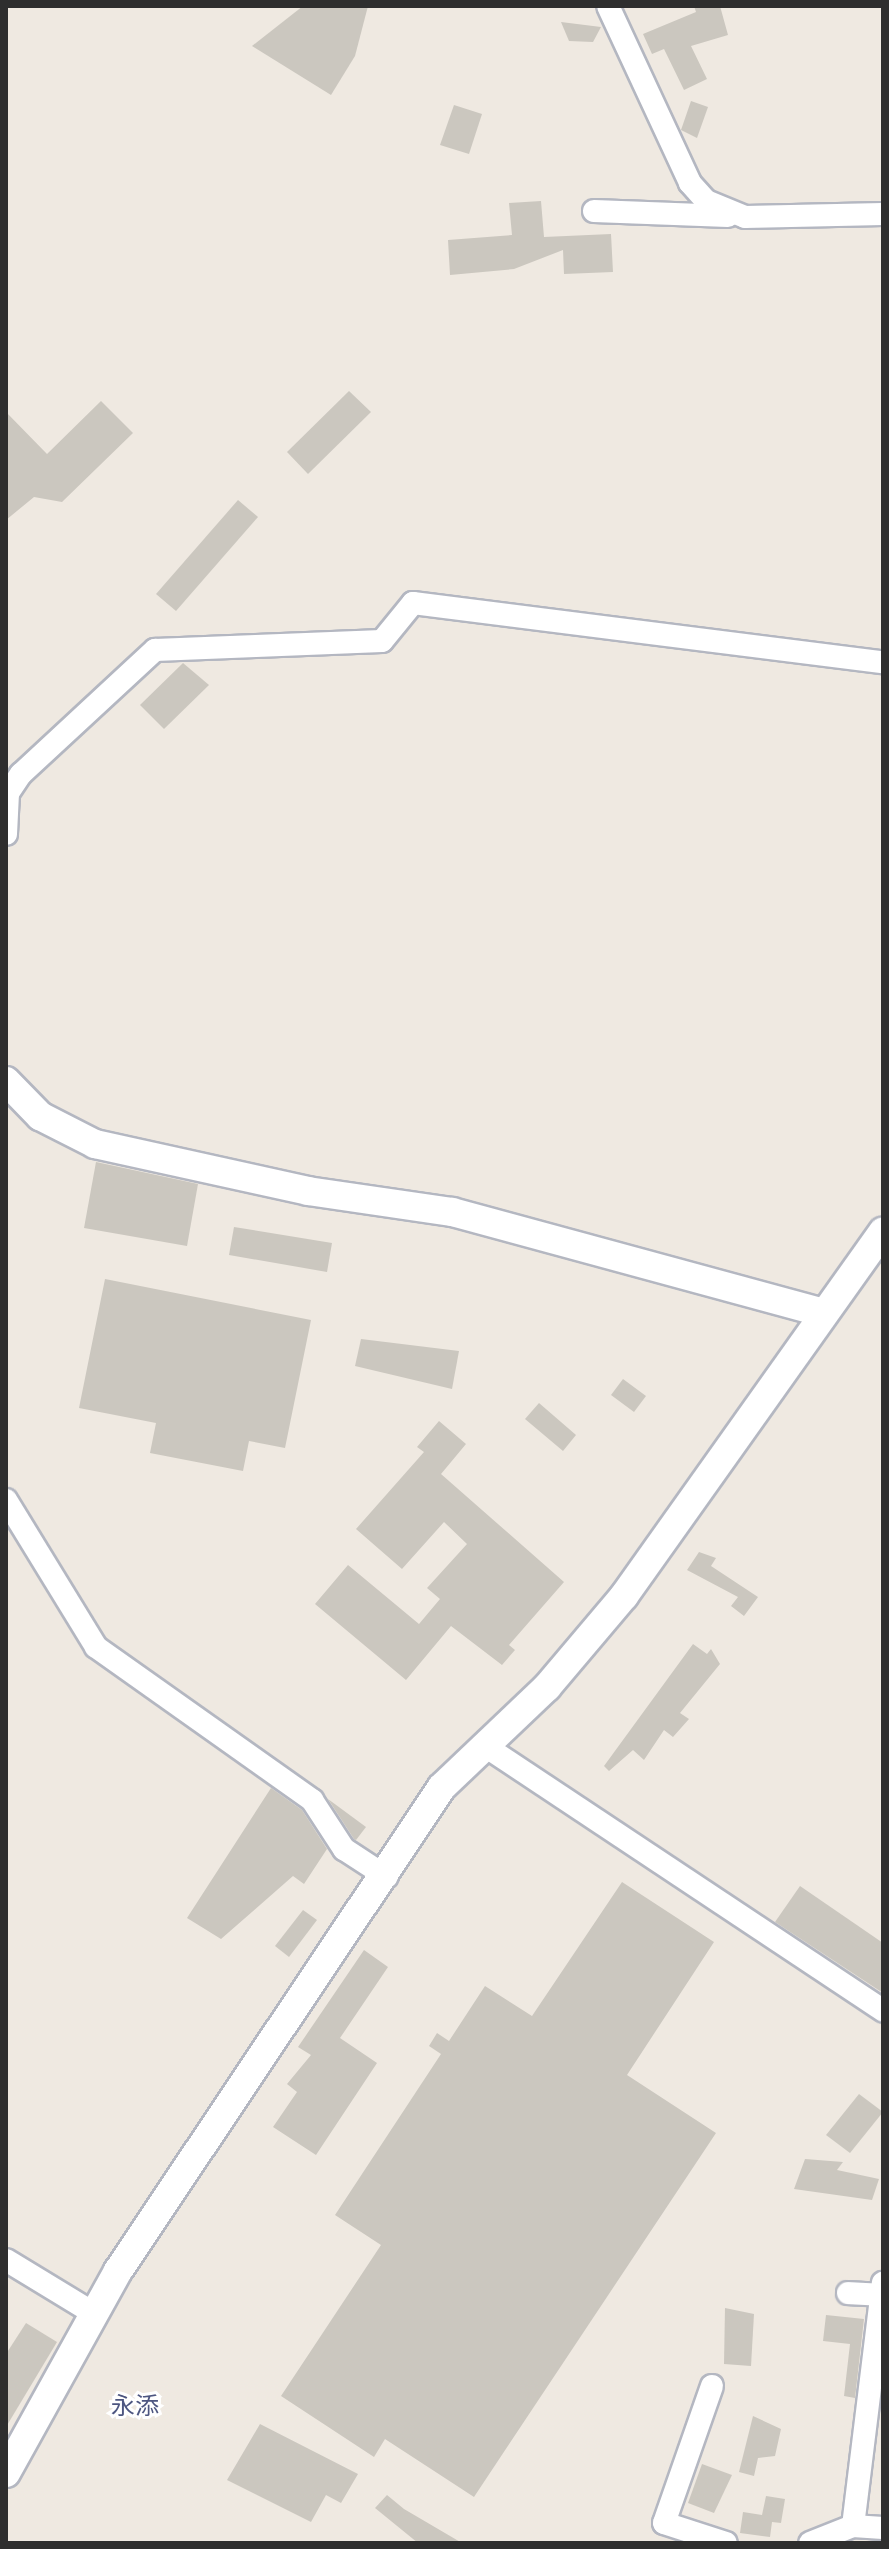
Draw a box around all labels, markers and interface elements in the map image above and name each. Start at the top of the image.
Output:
district label: 永添 [111,2391,159,2419]

